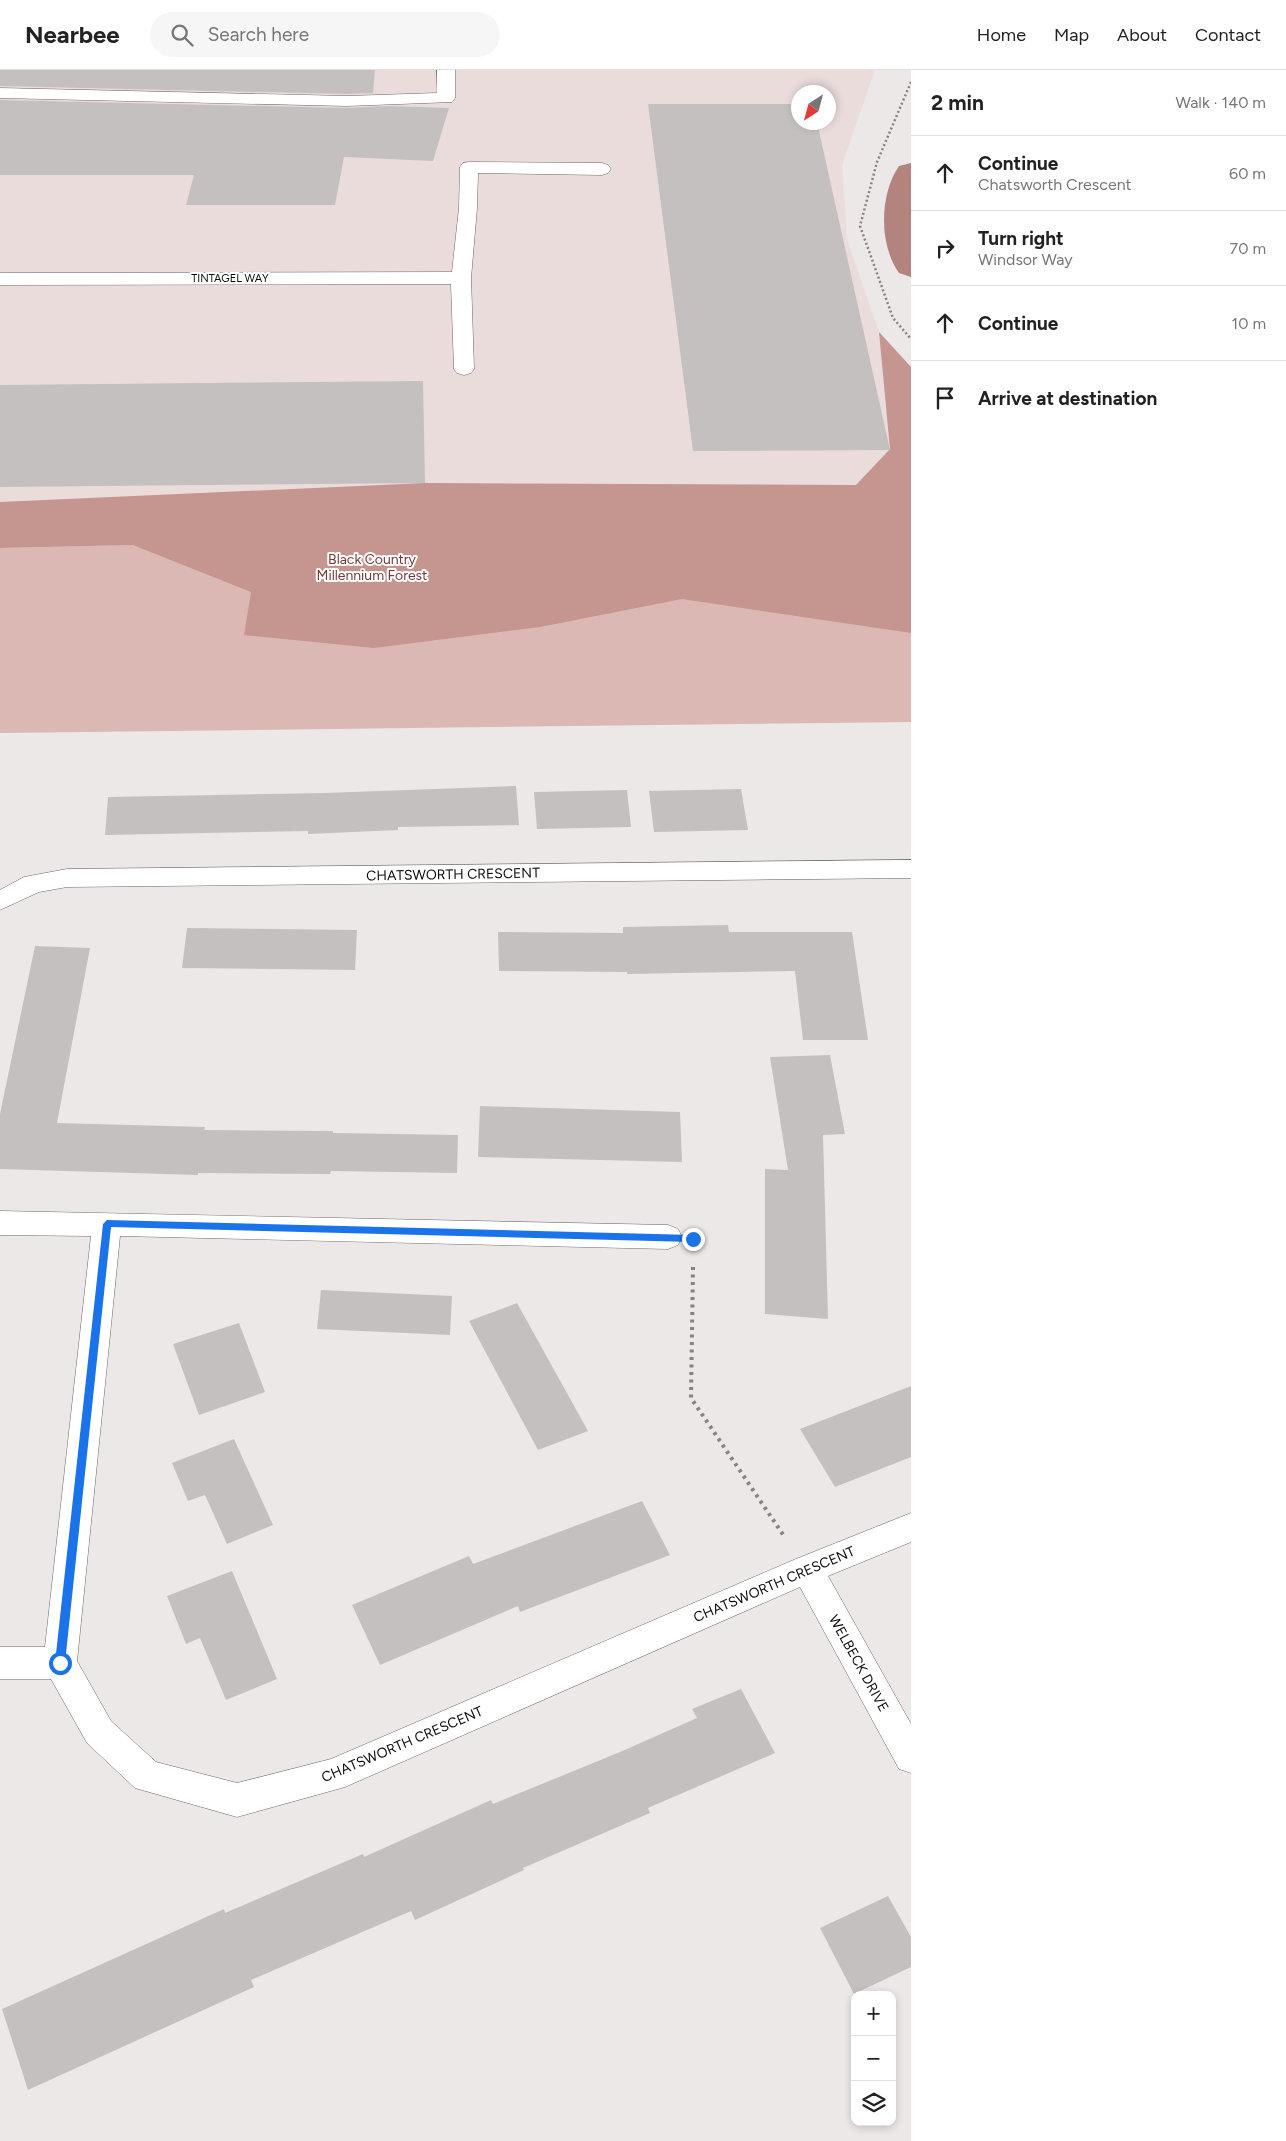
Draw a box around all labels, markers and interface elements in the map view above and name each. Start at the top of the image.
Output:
search box [150,12,500,57]
text: Nearbee [25,20,120,49]
icon: search [168,21,196,49]
text: Search here [208,23,309,46]
text: Home [977,24,1026,46]
text: Map [1054,24,1089,46]
text: About [1117,24,1167,46]
text: Contact [1195,24,1261,46]
north arrow [791,85,836,130]
text: 2 min [931,90,984,115]
text: Walk · 140 m [1176,93,1266,112]
text: Continue [978,152,1058,175]
icon: ahead [931,159,959,187]
text: 60 m [1229,164,1266,183]
text: Chatsworth Crescent [978,175,1132,194]
text: Turn right [978,227,1064,250]
icon: right [931,234,959,262]
text: 70 m [1230,239,1266,258]
text: Windsor Way [978,250,1073,269]
street label: TINTAGEL WAY [191,272,269,285]
icon: ahead [931,309,959,337]
text: Continue [978,312,1058,335]
text: 10 m [1232,314,1266,333]
icon: arrive [931,384,959,412]
text: Arrive at destination [978,387,1157,410]
park label: Black Country Millennium Forest [317,551,427,584]
street label: CHATSWORTH CRESCENT [366,864,540,885]
route end [682,1228,705,1251]
street label: CHATSWORTH CRESCENT [691,1543,858,1626]
street label: WELBECK DRIVE [825,1612,892,1715]
route start [49,1652,72,1675]
street label: CHATSWORTH CRESCENT [319,1703,486,1786]
map controls [851,1991,896,2126]
button: + [851,1991,896,2036]
button: − [851,2036,896,2081]
button: layers [851,2081,896,2126]

